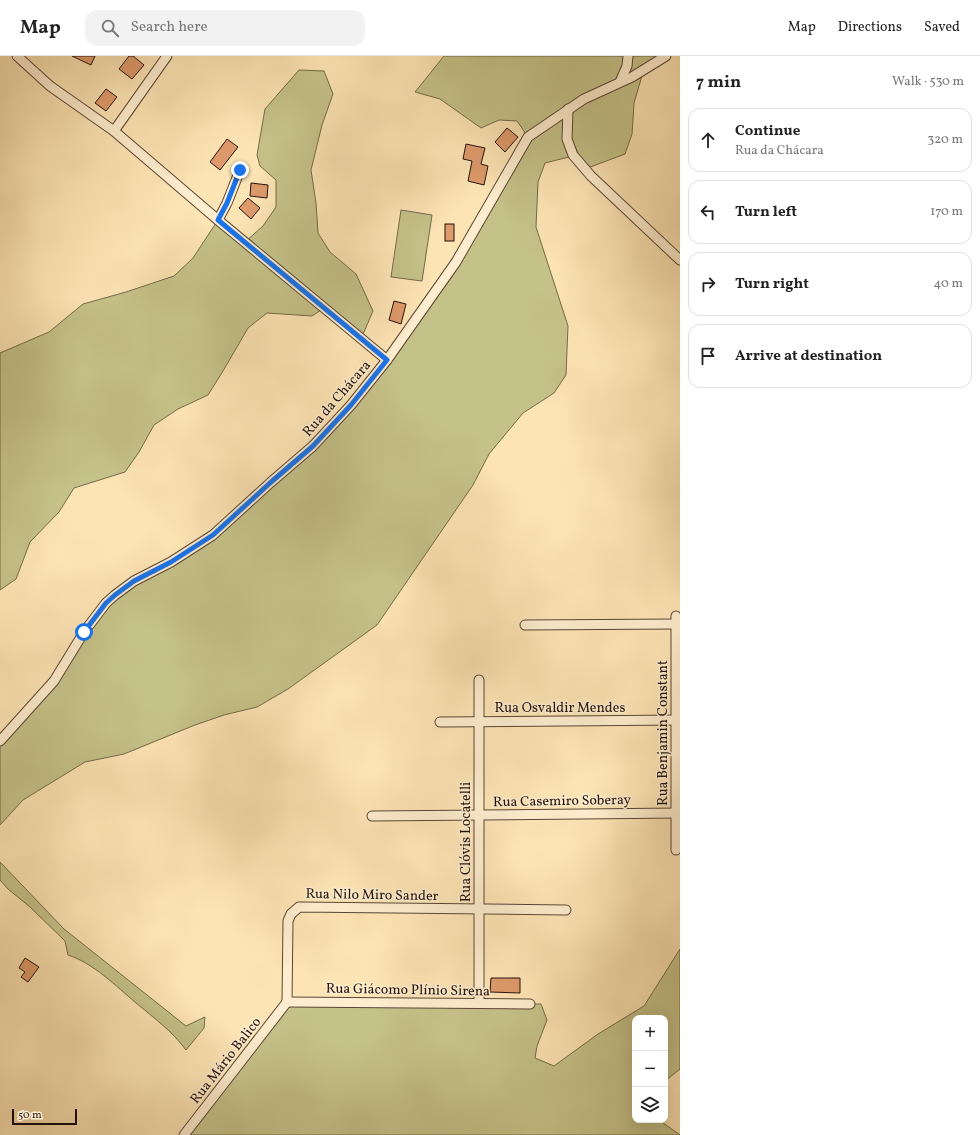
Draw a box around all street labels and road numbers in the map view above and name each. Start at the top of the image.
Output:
street label: Rua da Chácara [299,357,376,441]
street label: Rua Benjamin Constant [654,660,673,806]
street label: Rua Osvaldir Mendes [495,699,625,718]
street label: Rua Clóvis Locatelli [457,782,476,902]
street label: Rua Casemiro Soberay [493,791,632,812]
street label: Rua Nilo Miro Sander [305,885,439,906]
street label: Rua Giácomo Plínio Sirena [326,980,490,1001]
street label: Rua Mário Balico [186,1014,266,1108]

